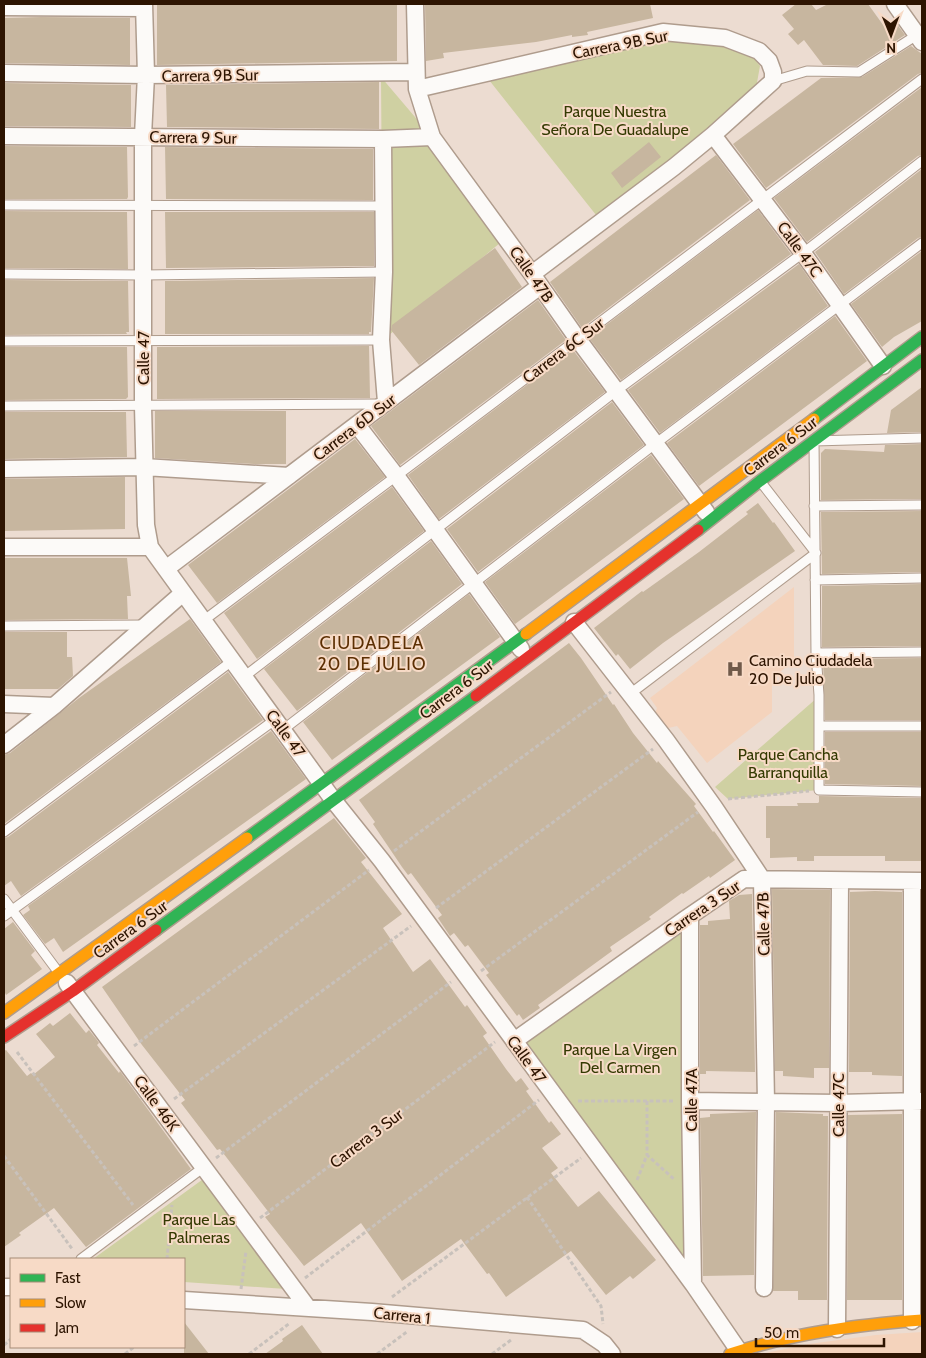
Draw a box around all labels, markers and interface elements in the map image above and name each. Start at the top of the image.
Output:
north arrow [866,10,916,60]
street label: Carrera 9B Sur [571,26,670,63]
text: N [886,39,896,57]
street label: Carrera 9B Sur [161,65,259,86]
park label: Parque Nuestra Señora De Guadalupe [541,102,689,139]
street label: Carrera 9 Sur [149,127,238,148]
street label: Calle 47C [773,218,826,281]
street label: Calle 47B [506,243,558,306]
street label: Carrera 6C Sur [519,313,609,387]
street label: Calle 47 [134,331,153,385]
street label: Carrera 6D Sur [309,389,400,465]
street label: Carrera 6 Sur [740,412,822,480]
district label: CIUDADELA 20 DE JULIO [317,632,427,675]
place label: Camino Ciudadela 20 De Julio [749,651,873,688]
street label: Carrera 6 Sur [416,655,498,723]
hospital icon: Camino Ciudadela 20 De Julio [725,659,745,679]
street label: Calle 47 [262,706,309,761]
park label: Parque Cancha Barranquilla [738,745,839,782]
street label: Carrera 3 Sur [661,876,744,941]
street label: Calle 47B [753,892,774,956]
street label: Carrera 6 Sur [89,896,172,963]
street label: Calle 47 [503,1032,550,1087]
park label: Parque La Virgen Del Carmen [563,1040,677,1077]
street label: Calle 47A [682,1068,701,1132]
street label: Calle 46K [130,1072,183,1135]
street label: Calle 47C [829,1073,848,1137]
street label: Carrera 3 Sur [326,1104,407,1172]
park label: Parque Las Palmeras [163,1210,236,1247]
legend [10,1258,185,1348]
text: Fast [55,1269,80,1287]
text: Slow [55,1294,86,1312]
street label: Carrera 1 [373,1303,431,1328]
scale bar [756,1316,884,1348]
text: Jam [54,1319,79,1337]
text: 50 m [764,1324,799,1342]

